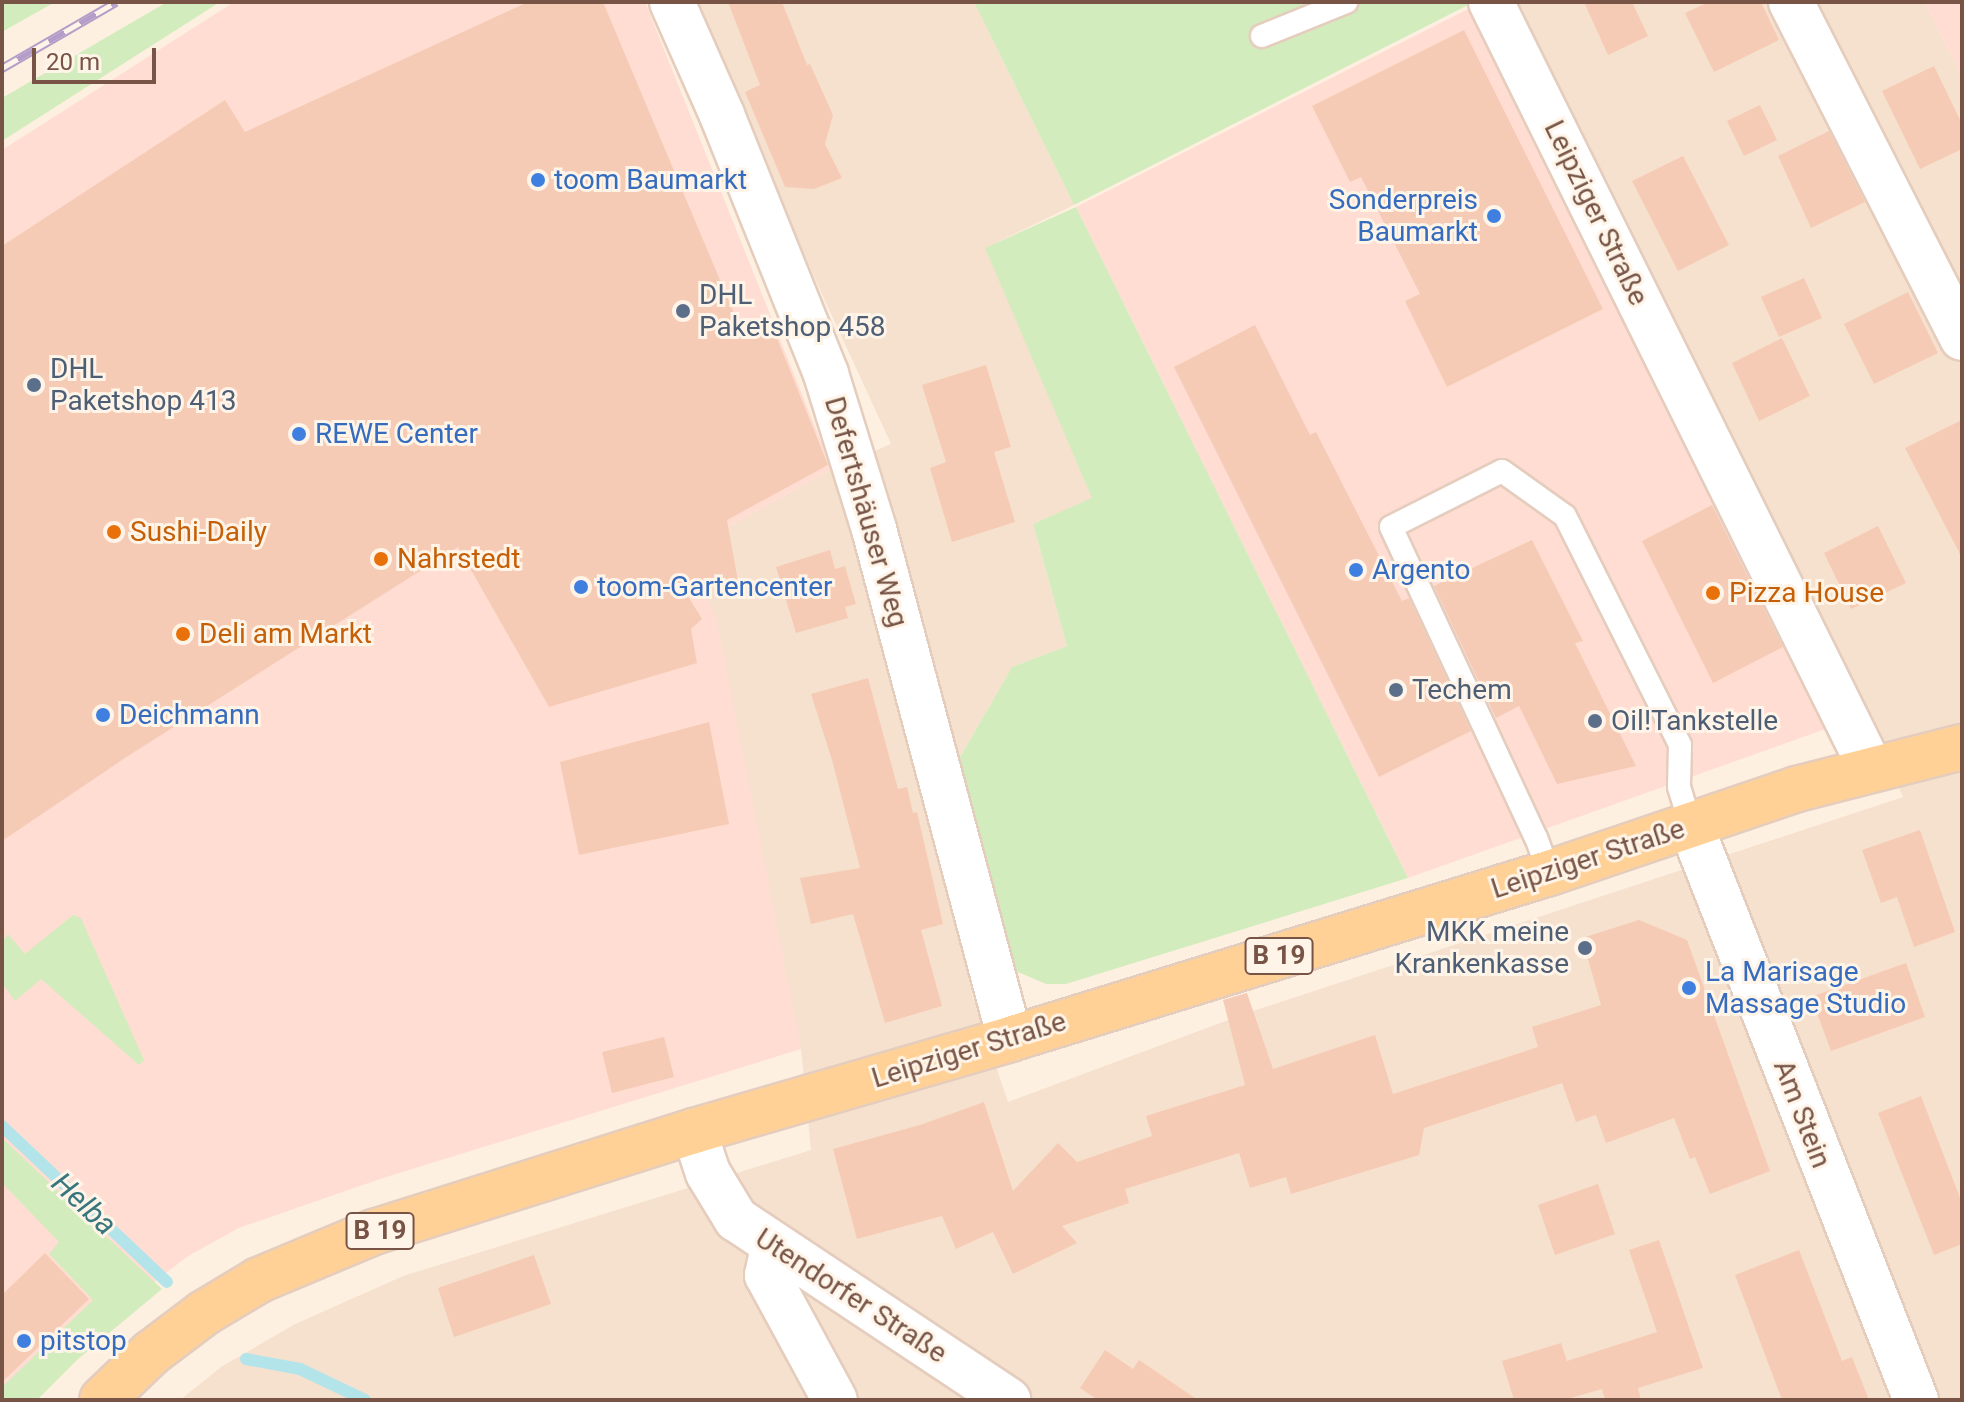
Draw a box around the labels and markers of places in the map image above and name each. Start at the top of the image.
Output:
place label: toom Baumarkt [554,163,747,197]
marker: toom Baumarkt [529,171,547,189]
place label: Sonderpreis Baumarkt [1329,183,1478,249]
marker: Sonderpreis Baumarkt [1485,207,1503,225]
place label: DHL Paketshop 458 [699,278,885,344]
marker: DHL Paketshop 458 [674,302,692,320]
place label: DHL Paketshop 413 [50,352,236,418]
marker: DHL Paketshop 413 [25,376,43,394]
place label: REWE Center [315,417,478,451]
marker: REWE Center [290,425,308,443]
place label: Sushi-Daily [130,515,267,549]
marker: Sushi-Daily [105,523,123,541]
place label: Nahrstedt [397,542,521,576]
marker: Nahrstedt [372,550,390,568]
place label: Argento [1372,553,1470,587]
marker: Argento [1347,561,1365,579]
place label: toom-Gartencenter [597,570,833,604]
place label: Pizza House [1729,576,1884,610]
marker: toom-Gartencenter [572,578,590,596]
marker: Pizza House [1704,584,1722,602]
place label: Deli am Markt [199,617,372,651]
marker: Deli am Markt [174,625,192,643]
place label: Techem [1412,673,1512,707]
marker: Techem [1387,681,1405,699]
place label: Deichmann [119,698,260,732]
place label: Oil!Tankstelle [1611,704,1778,738]
marker: Deichmann [94,706,112,724]
marker: Oil!Tankstelle [1586,712,1604,730]
place label: MKK meine Krankenkasse [1394,915,1569,981]
marker: MKK meine Krankenkasse [1576,939,1594,957]
place label: La Marisage Massage Studio [1705,955,1906,1021]
marker: La Marisage Massage Studio [1680,979,1698,997]
place label: pitstop [40,1324,127,1358]
marker: pitstop [15,1332,33,1350]

